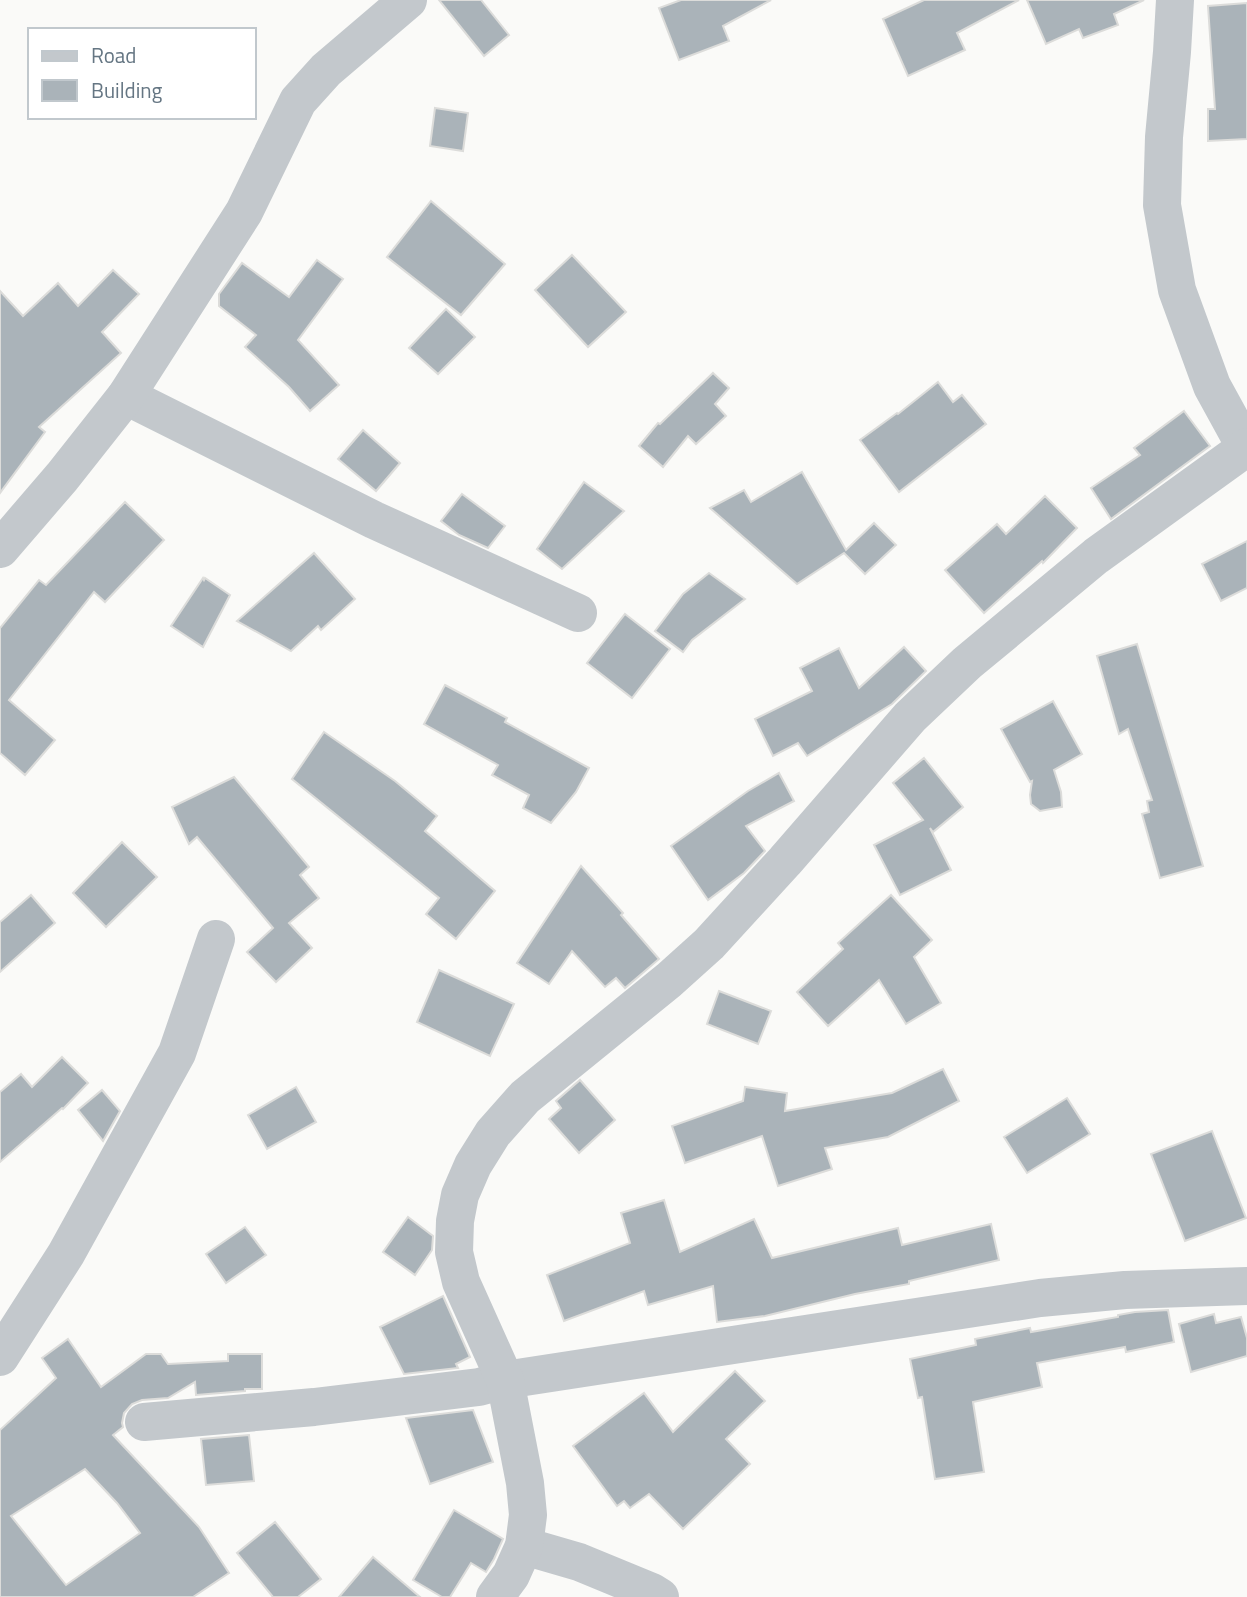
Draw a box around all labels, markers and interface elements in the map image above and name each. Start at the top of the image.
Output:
legend [28,28,256,119]
text: Road [91,39,136,71]
text: Building [91,74,163,106]

